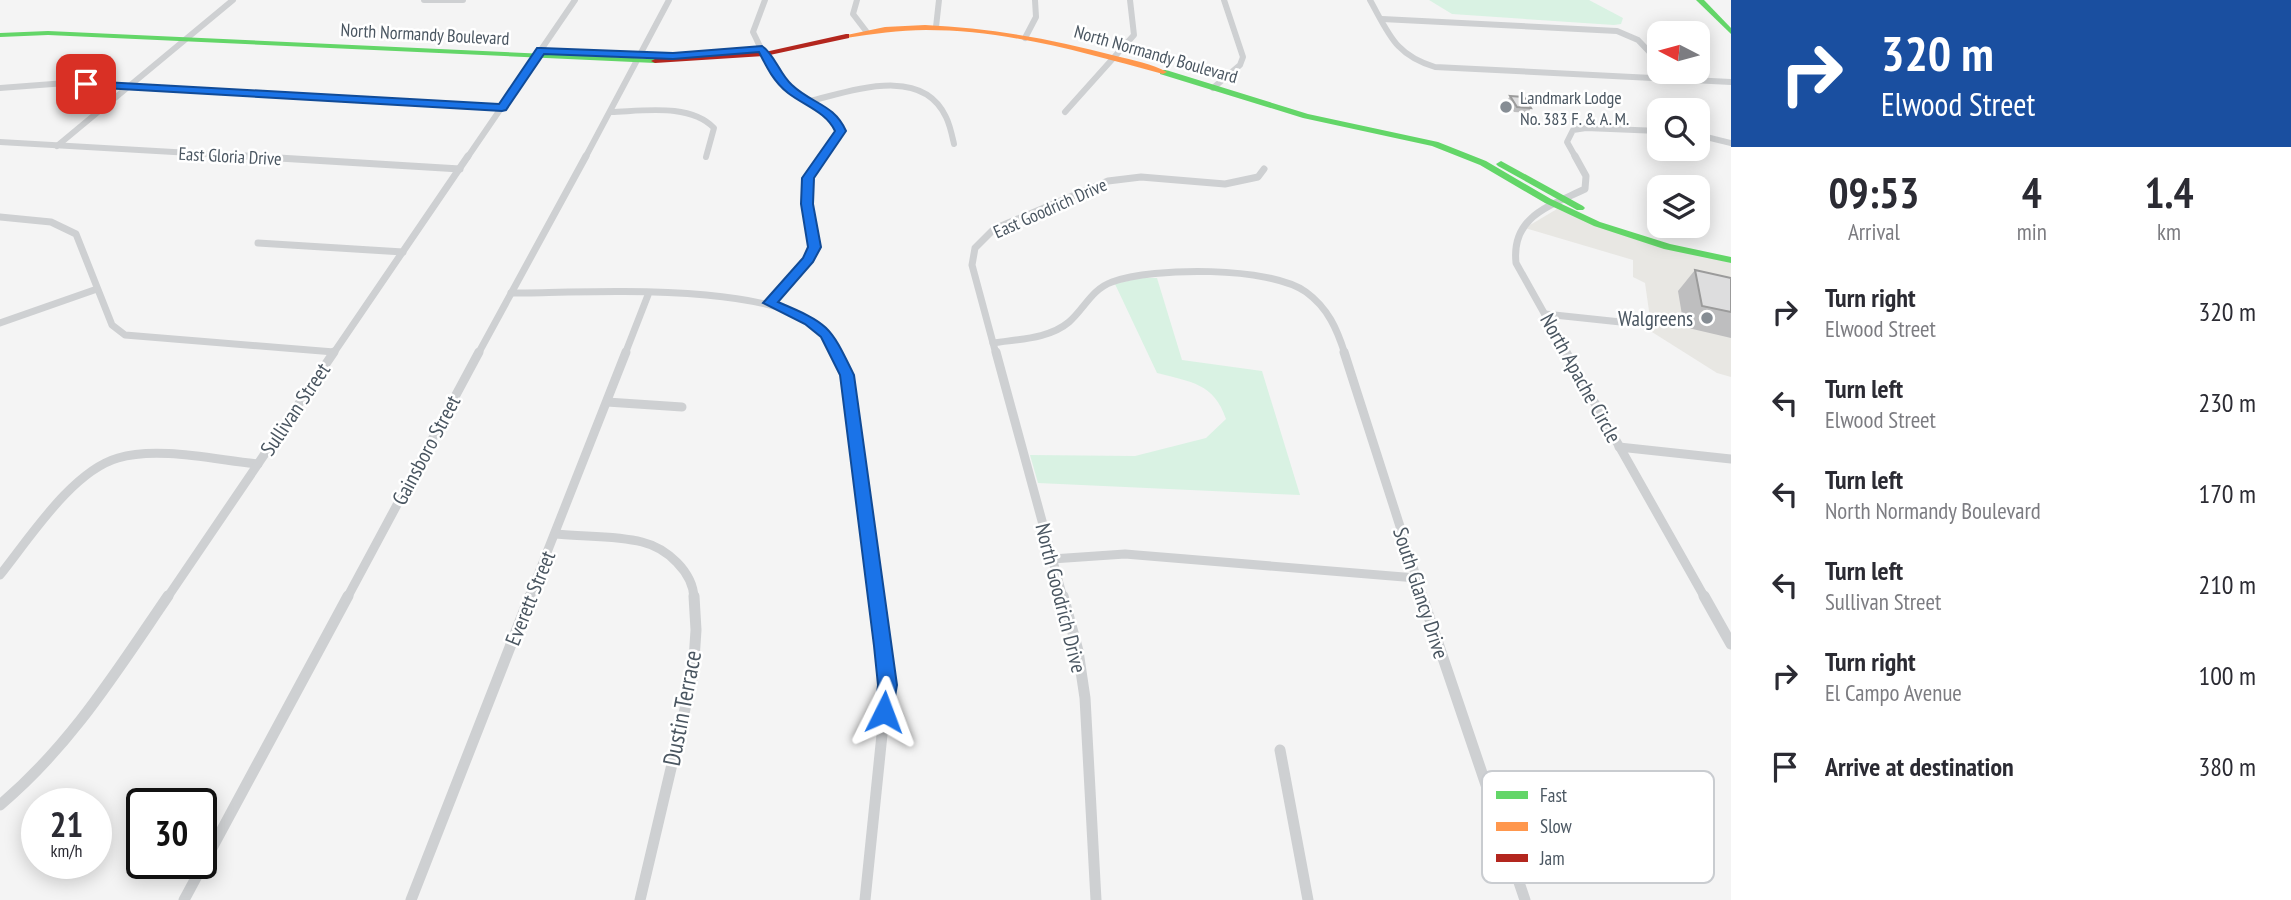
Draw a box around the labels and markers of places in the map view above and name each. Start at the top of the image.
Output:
pin [56,54,116,114]
place label: Landmark Lodge No. 383 F. & A. M. [1520,86,1629,130]
marker: Landmark Lodge No. 383 F. & A. M. [1498,99,1514,115]
place label: Walgreens [1618,305,1693,332]
marker: Walgreens [1699,310,1715,326]

